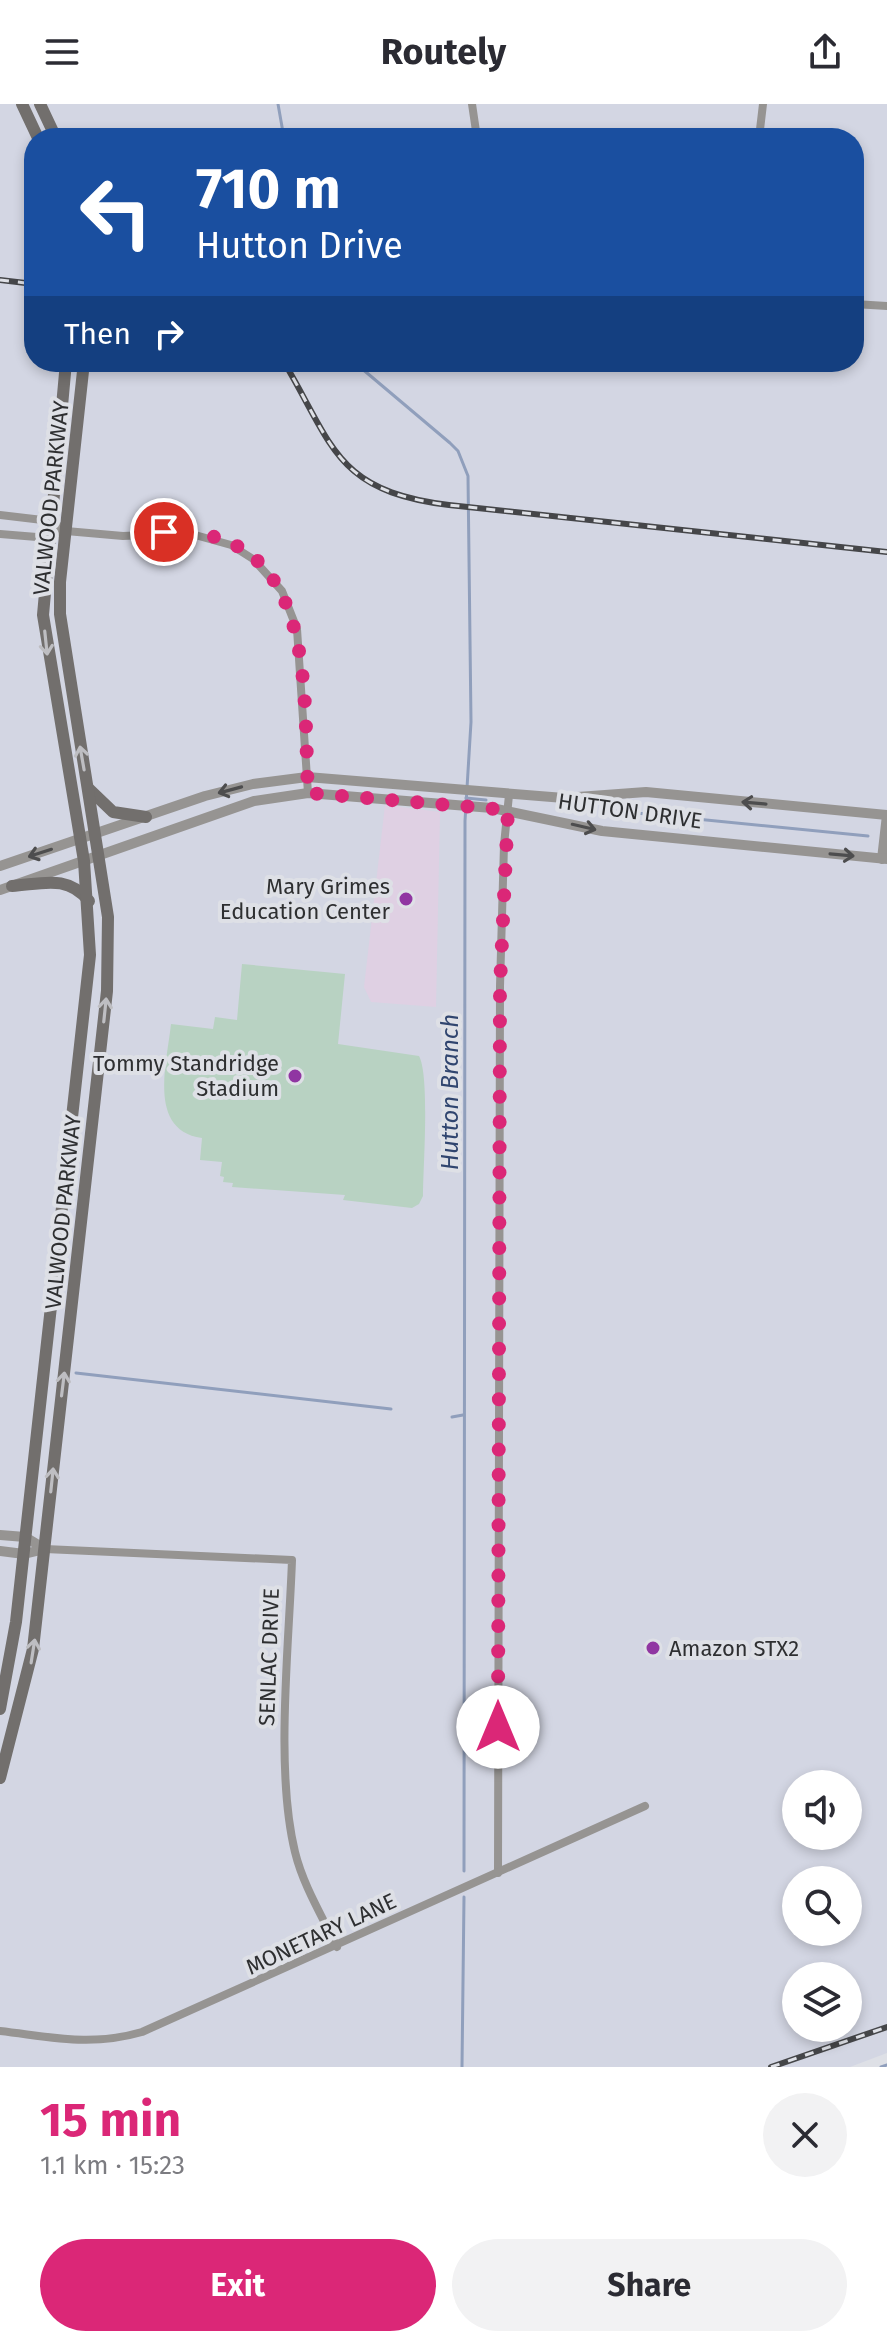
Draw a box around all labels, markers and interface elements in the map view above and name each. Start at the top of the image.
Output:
icon: menu [40,30,84,74]
text: Routely [381,30,506,74]
icon: share [803,30,847,74]
text: 710 m [196,156,341,223]
icon: left [64,160,168,264]
text: Hutton Drive [196,224,403,268]
icon: right [147,312,191,356]
text: Then [64,316,131,352]
street label: VALWOOD PARKWAY [27,399,75,597]
pin [130,498,198,566]
icon: arrive [142,510,186,554]
one-way arrow [38,629,53,656]
one-way arrow [73,746,88,771]
one-way arrow [218,783,244,798]
street label: HUTTON DRIVE [556,788,704,834]
one-way arrow [741,795,768,810]
one-way arrow [571,820,596,835]
one-way arrow [28,847,53,862]
one-way arrow [829,848,855,863]
place label: Mary Grimes Education Center [220,873,390,925]
marker: Mary Grimes Education Center [397,890,415,908]
one-way arrow [98,997,113,1024]
water label: Hutton Branch [436,1014,464,1170]
place label: Tommy Standridge Stadium [93,1050,279,1102]
marker: Tommy Standridge Stadium [286,1067,304,1085]
street label: VALWOOD PARKWAY [39,1113,87,1311]
one-way arrow [56,1371,71,1398]
one-way arrow [45,1467,60,1494]
street label: SENLAC DRIVE [253,1587,285,1727]
place label: Amazon STX2 [669,1635,799,1662]
one-way arrow [26,1639,41,1664]
marker: Amazon STX2 [644,1639,662,1657]
position arrow [456,1685,540,1769]
map controls [782,1770,862,2042]
button: sound [782,1770,862,1850]
button: search [782,1866,862,1946]
street label: MONETARY LANE [242,1887,400,1981]
button: layers [782,1962,862,2042]
text: 15 min [40,2091,181,2149]
button: close [763,2093,847,2177]
text: 1.1 km · 15:23 [40,2150,185,2181]
button: Exit [40,2239,436,2331]
button: Share [452,2239,847,2331]

